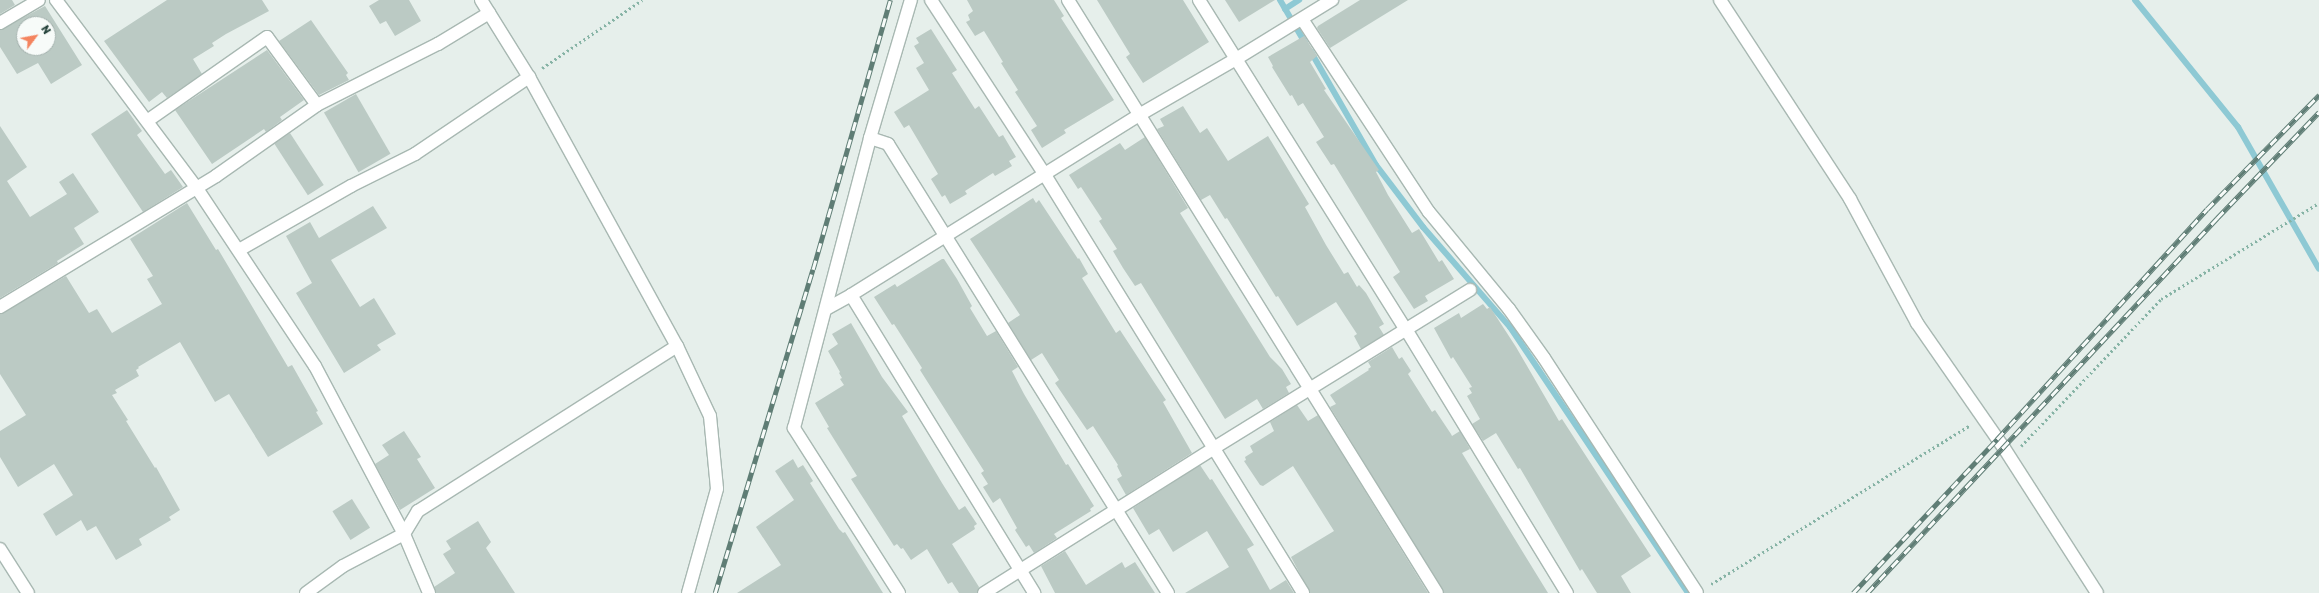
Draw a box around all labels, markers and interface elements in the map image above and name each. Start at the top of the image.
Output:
north arrow [16,16,56,56]
text: N [38,23,53,37]

